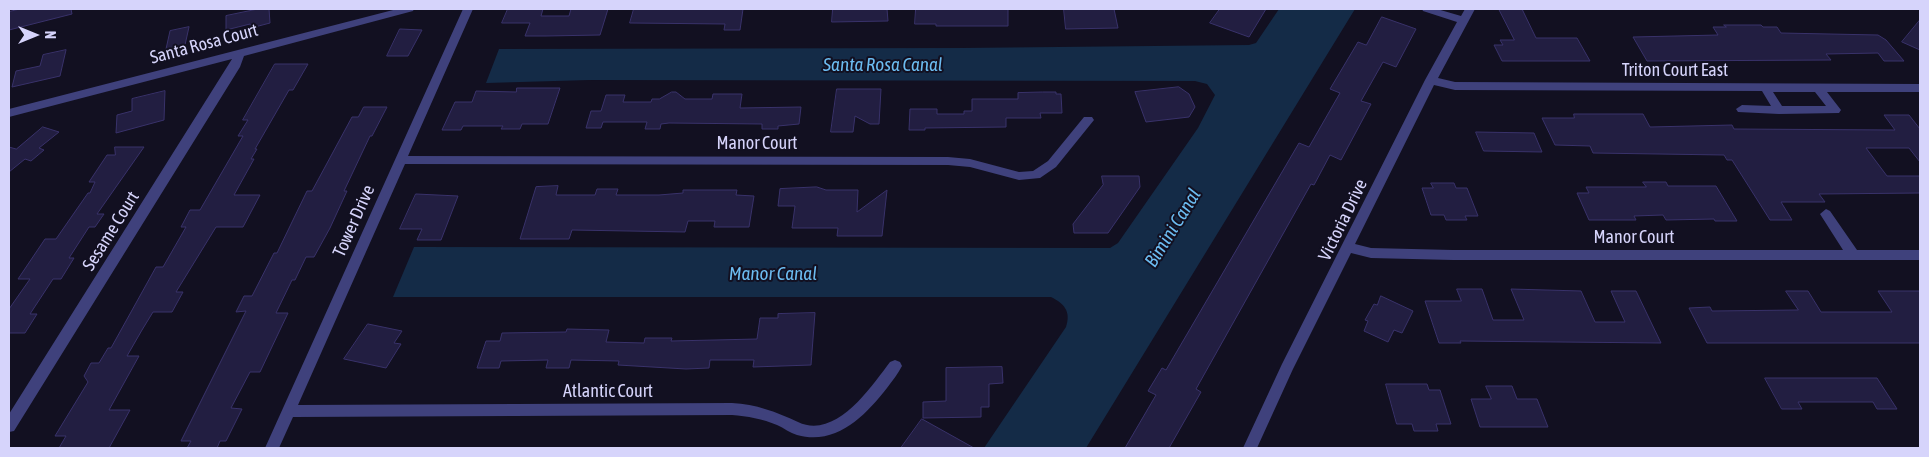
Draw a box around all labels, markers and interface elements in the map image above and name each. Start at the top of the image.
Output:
north arrow [10,10,60,60]
street label: Santa Rosa Court [148,19,260,69]
text: N [42,31,58,39]
water label: Santa Rosa Canal [823,54,943,76]
street label: Triton Court East [1622,59,1728,81]
street label: Manor Court [717,132,797,154]
street label: Victoria Drive [1314,176,1372,264]
street label: Tower Drive [329,182,379,260]
water label: Bimini Canal [1140,185,1206,271]
street label: Sesame Court [78,187,144,275]
street label: Manor Court [1594,226,1674,248]
water label: Manor Canal [729,263,817,285]
street label: Atlantic Court [563,380,653,402]

